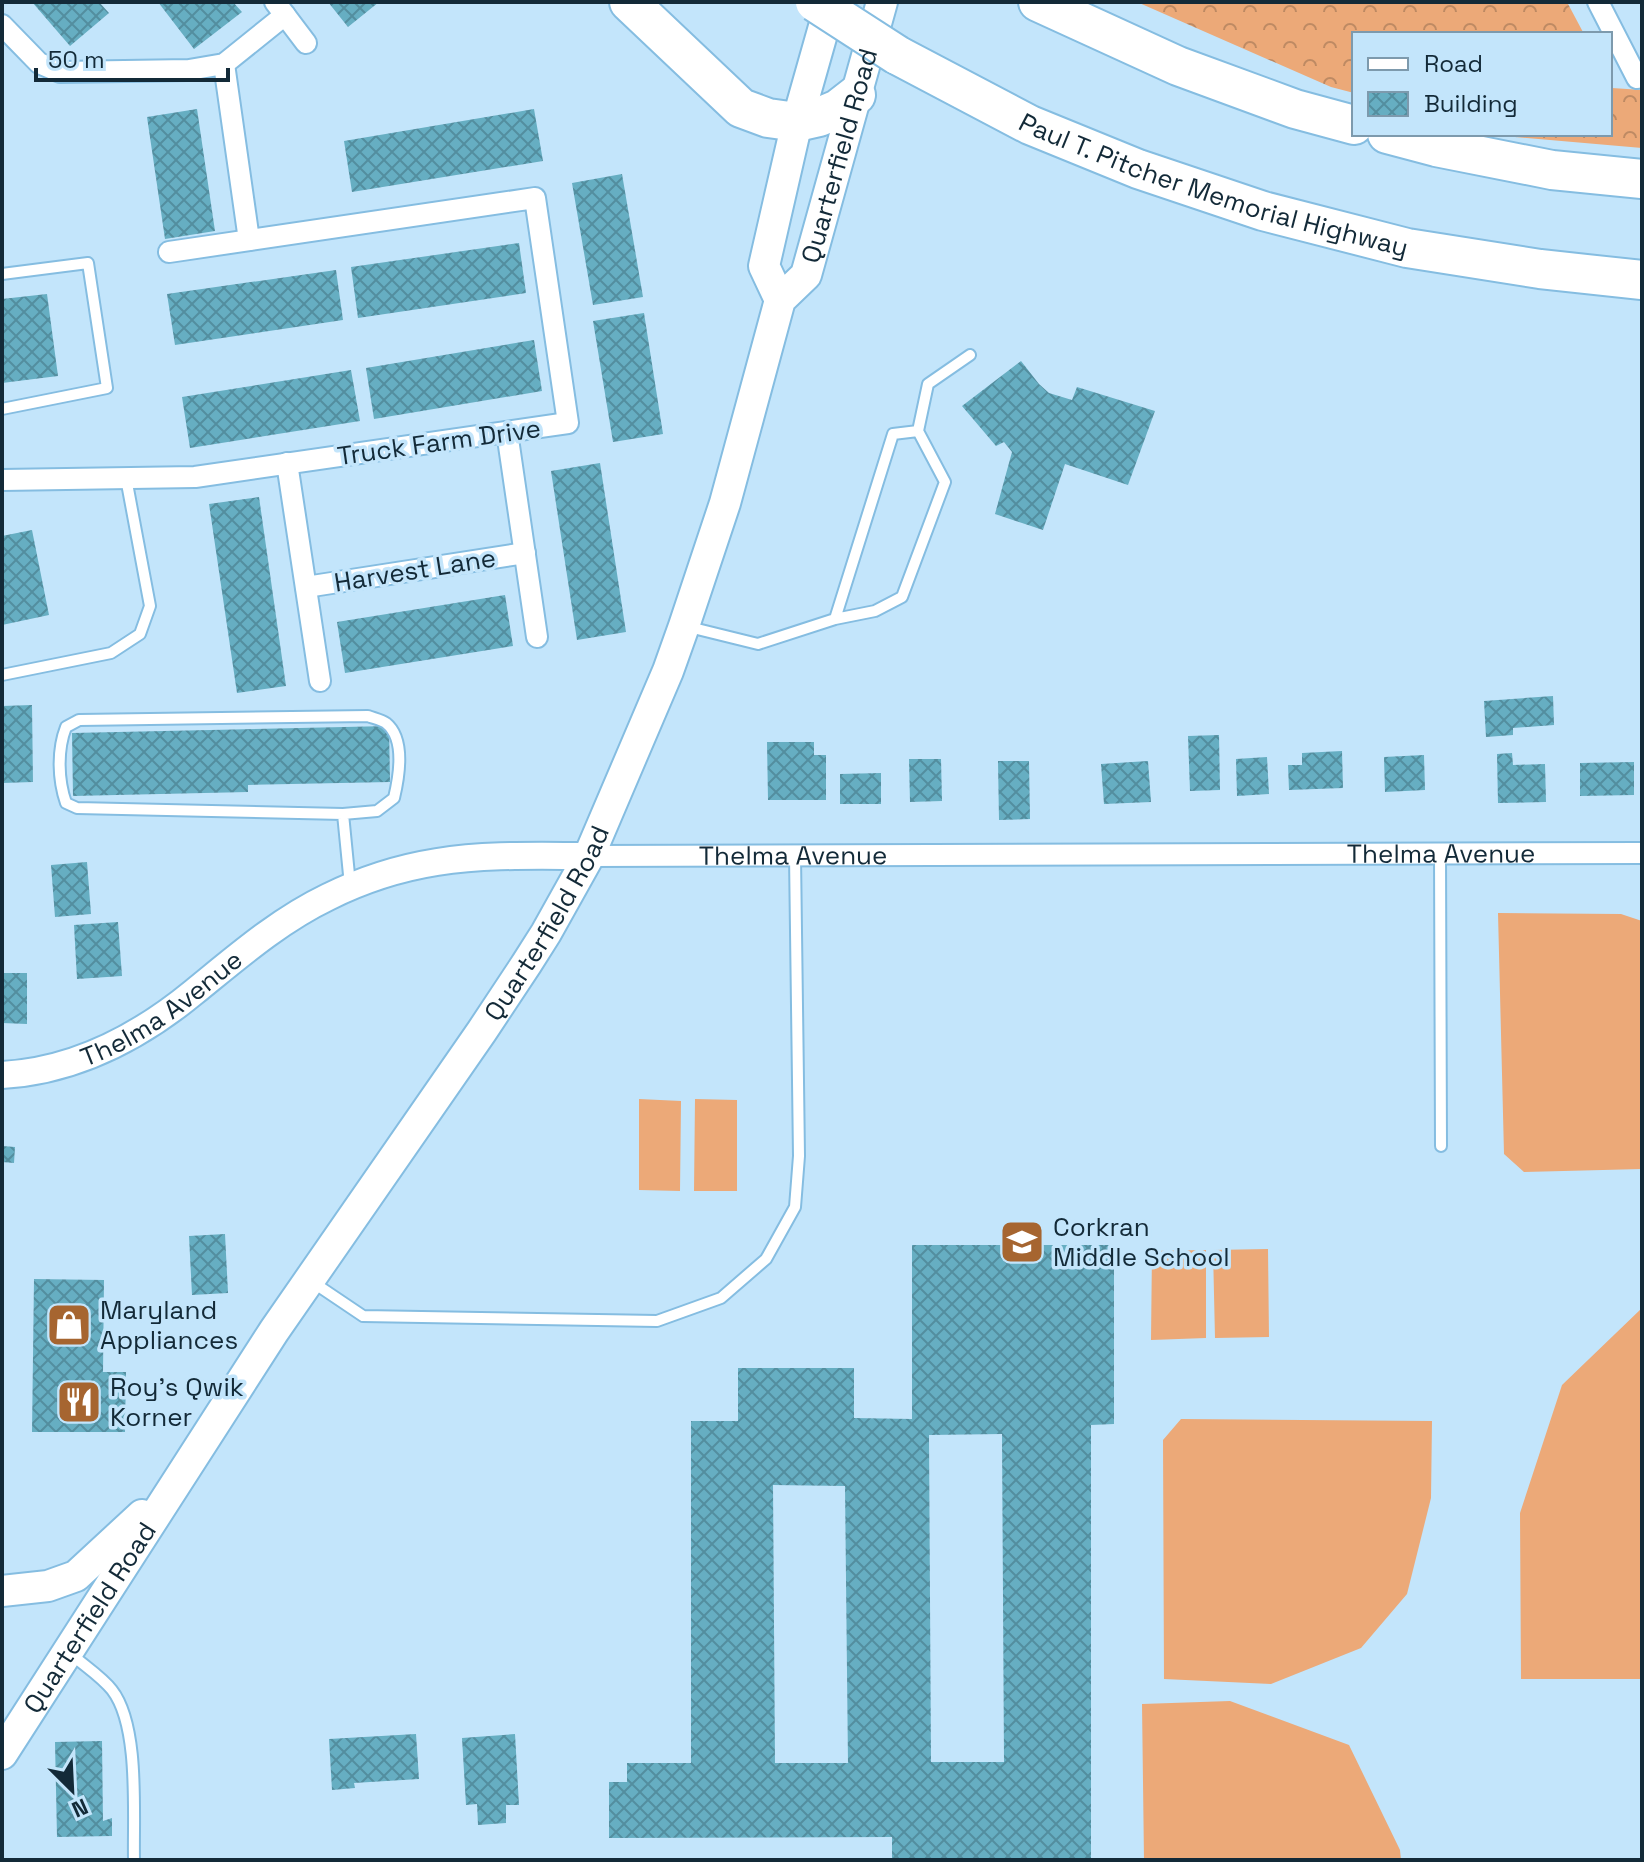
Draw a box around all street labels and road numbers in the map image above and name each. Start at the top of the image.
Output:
street label: Quarterfield Road [793,45,885,267]
street label: Paul T. Pitcher Memorial Highway [1013,105,1412,265]
street label: Truck Farm Drive [335,411,543,473]
street label: Harvest Lane [332,540,498,600]
street label: Quarterfield Road [476,820,617,1027]
street label: Thelma Avenue [1347,836,1535,871]
street label: Thelma Avenue [699,838,887,873]
street label: Thelma Avenue [76,942,249,1074]
street label: Quarterfield Road [16,1516,164,1720]

